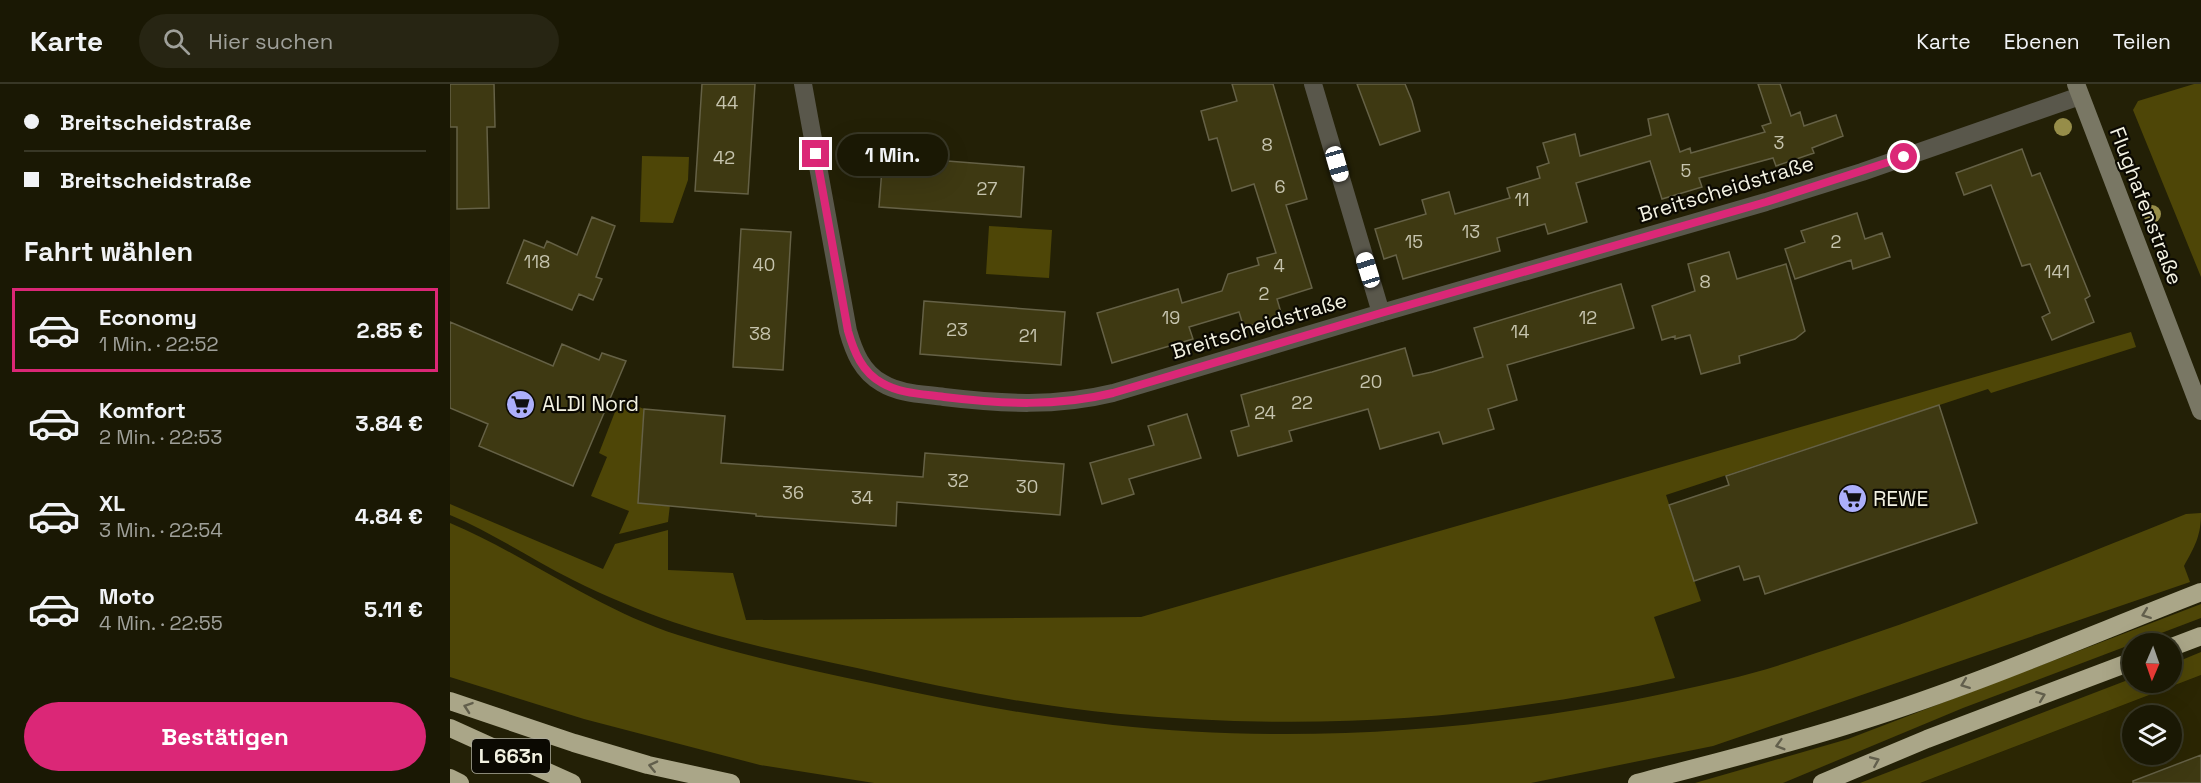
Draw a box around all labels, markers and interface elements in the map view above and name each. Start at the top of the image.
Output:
search box [139,14,559,68]
text: Karte [30,23,103,59]
icon: search [160,25,193,58]
text: Hier suchen [208,27,333,55]
text: Karte [1916,28,1971,55]
text: Ebenen [2004,28,2080,55]
text: Teilen [2113,28,2171,55]
house number: 44 [716,91,738,114]
text: Breitscheidstraße [60,108,252,136]
street label: Flughafenstraße [2104,123,2189,289]
house number: 3 [1774,131,1784,154]
callout: 1 Min. [837,133,948,175]
house number: 8 [1261,133,1273,156]
route end [802,140,829,167]
text: 1 Min. [865,142,920,168]
route start [1890,143,1917,170]
car [1323,144,1351,184]
house number: 42 [713,146,735,169]
street label: Breitscheidstraße [1635,149,1817,228]
house number: 5 [1681,159,1691,182]
text: Breitscheidstraße [60,166,252,194]
house number: 6 [1274,175,1286,198]
house number: 27 [977,177,997,200]
house number: 11 [1514,188,1530,211]
house number: 13 [1462,220,1480,243]
house number: 15 [1405,230,1423,253]
house number: 2 [1831,230,1841,253]
text: Fahrt wählen [24,234,193,269]
house number: 118 [524,250,550,273]
car [1354,250,1382,290]
house number: 40 [753,253,775,276]
house number: 4 [1273,254,1285,277]
house number: 141 [2044,260,2070,283]
house number: 8 [1699,270,1711,293]
house number: 2 [1259,282,1269,305]
street label: Breitscheidstraße [1168,286,1350,365]
icon: car [27,303,81,357]
text: Economy [99,303,197,331]
house number: 19 [1162,306,1180,329]
house number: 12 [1579,306,1597,329]
text: 2.85 € [356,316,423,344]
house number: 23 [946,318,968,341]
house number: 14 [1511,320,1529,343]
house number: 38 [749,322,771,345]
house number: 21 [1019,324,1037,347]
text: 1 Min. · 22:52 [99,331,218,357]
house number: 20 [1360,370,1382,393]
supermarket icon: ALDI Nord [505,388,537,420]
place label: ALDI Nord [542,390,639,417]
house number: 22 [1291,391,1313,414]
icon: car [27,396,81,450]
text: Komfort [99,396,186,424]
house number: 24 [1254,401,1276,424]
text: 3.84 € [355,409,423,437]
text: 2 Min. · 22:53 [99,424,222,450]
house number: 32 [947,469,969,492]
house number: 30 [1016,475,1038,498]
house number: 36 [782,481,804,504]
supermarket icon: REWE [1836,483,1868,515]
place label: REWE [1873,485,1928,512]
house number: 34 [851,486,873,509]
icon: car [27,489,81,543]
text: XL [99,489,125,517]
text: 4.84 € [355,502,423,530]
text: 3 Min. · 22:54 [99,517,223,543]
icon: car [27,582,81,636]
text: Moto [99,582,155,610]
text: 5.11 € [364,595,423,623]
one-way arrow [2142,606,2152,619]
text: 4 Min. · 22:55 [99,610,223,636]
north arrow [2122,633,2182,693]
map controls [2122,633,2182,765]
one-way arrow [1960,677,1971,690]
one-way arrow [2034,691,2045,703]
one-way arrow [463,701,474,714]
button: Bestätigen [24,702,426,771]
button: layers [2122,705,2182,765]
one-way arrow [1775,738,1786,750]
road number: L 663n [472,739,550,773]
one-way arrow [1868,756,1879,768]
one-way arrow [649,760,659,773]

